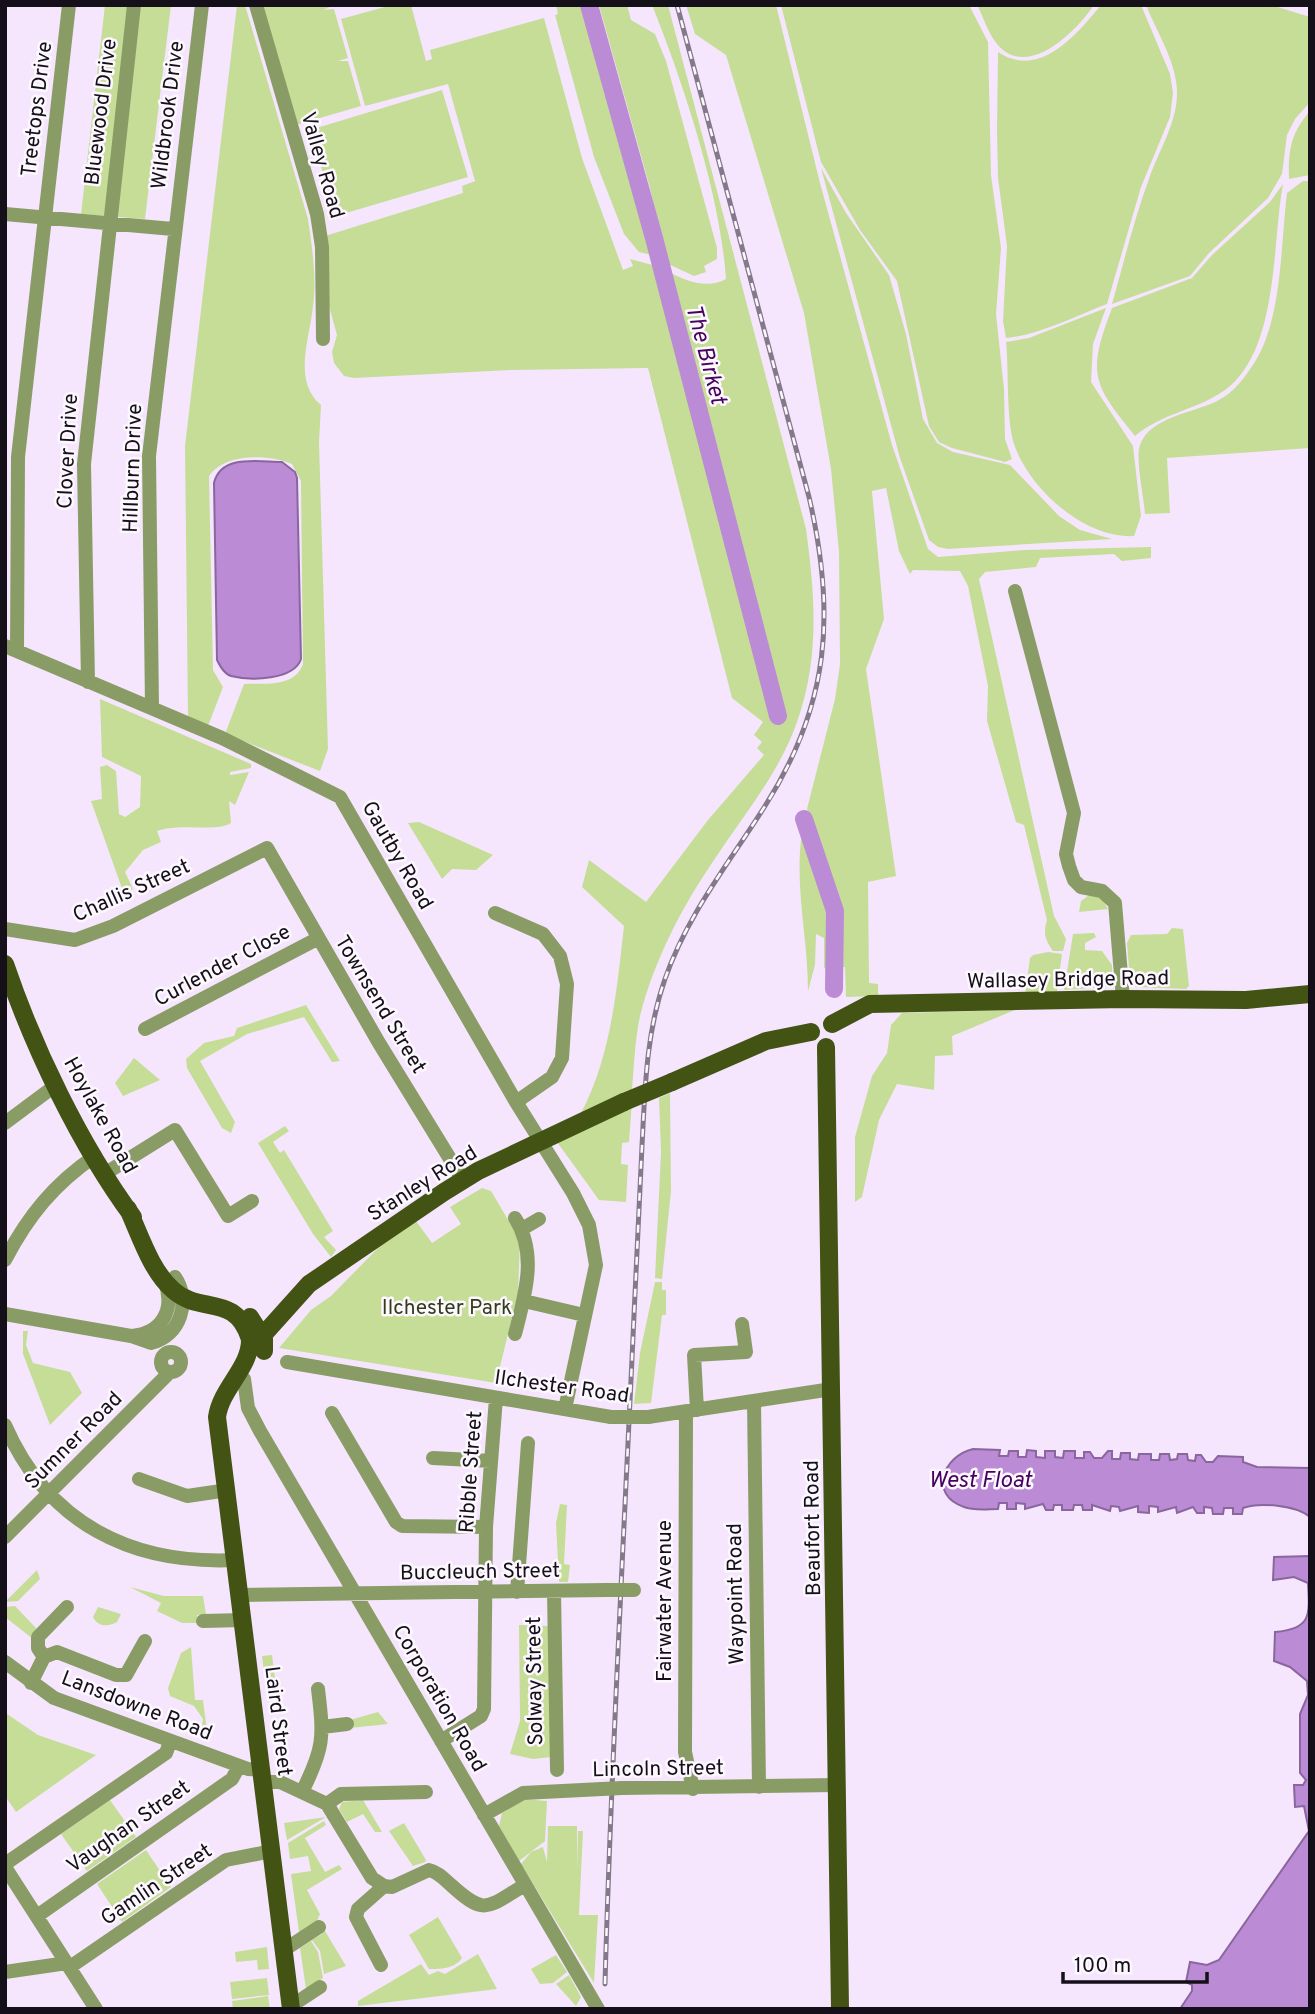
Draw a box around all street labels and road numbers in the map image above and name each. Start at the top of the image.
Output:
street label: Bluewood Drive [79,37,124,187]
street label: Wildbrook Drive [146,39,191,191]
street label: Treetops Drive [16,40,59,178]
street label: Valley Road [293,109,350,222]
street label: Clover Drive [52,393,85,510]
street label: Hillburn Drive [118,403,149,533]
street label: Gautby Road [355,797,439,915]
street label: Challis Street [69,854,194,929]
street label: Curlender Close [150,919,296,1014]
street label: Townsend Street [328,931,432,1079]
street label: Wallasey Bridge Road [967,965,1169,996]
street label: Hoylake Road [57,1053,143,1179]
street label: Stanley Road [363,1140,483,1229]
street label: Ilchester Road [493,1365,631,1410]
street label: Sumner Road [19,1386,129,1496]
street label: Ribble Street [454,1410,489,1534]
street label: Beaufort Road [799,1460,828,1596]
street label: Fairwater Avenue [652,1520,679,1682]
street label: Waypoint Road [722,1523,751,1665]
street label: Buccleuch Street [400,1558,560,1587]
street label: Solway Street [521,1616,550,1746]
street label: Corporation Road [386,1620,492,1777]
street label: Lansdowne Road [57,1665,216,1748]
street label: Laird Street [257,1665,298,1778]
street label: Lincoln Street [592,1755,724,1784]
street label: Vaughan Street [62,1775,196,1880]
street label: Gamlin Street [96,1838,218,1932]

